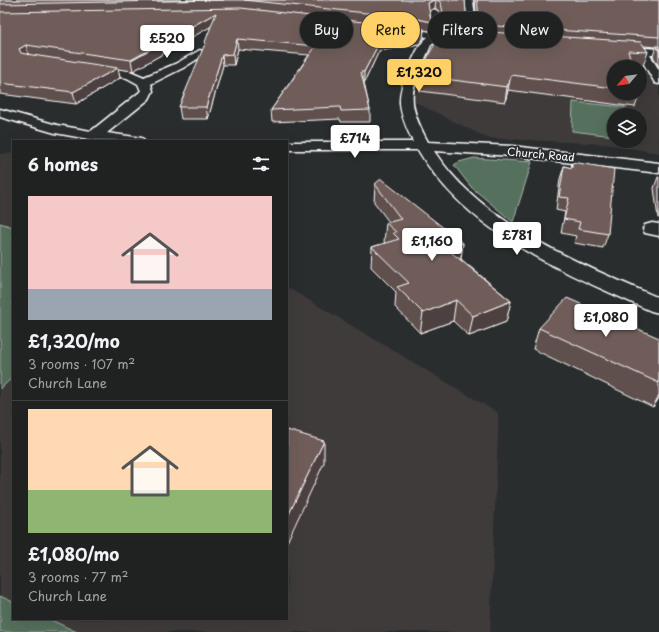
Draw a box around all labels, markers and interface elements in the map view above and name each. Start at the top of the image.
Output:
chip: Buy [300,12,353,48]
chip: Rent [361,12,420,48]
chip: Filters [428,12,497,48]
chip: New [505,12,563,48]
pin: £520 [143,25,191,59]
text: £520 [149,28,185,47]
pin: £1,320 [386,59,452,93]
north arrow [607,60,647,100]
map controls [607,60,647,148]
text: £1,320 [396,62,442,81]
button: layers [607,108,647,148]
pin: £714 [331,125,379,159]
text: £714 [340,128,370,147]
street label: Church Road [506,143,576,165]
text: 6 homes [28,151,98,177]
icon: filters [250,153,272,175]
icon: home [114,222,186,294]
pin: £781 [493,222,541,256]
text: £781 [502,225,532,244]
pin: £1,160 [399,228,465,262]
text: £1,160 [411,231,453,250]
pin: £1,080 [573,304,639,338]
text: £1,080 [583,307,629,326]
text: £1,320/mo [28,328,120,354]
text: 3 rooms · 107 m² [28,354,135,373]
text: Church Lane [28,373,107,392]
icon: home [114,435,186,507]
text: £1,080/mo [28,541,119,567]
text: 3 rooms · 77 m² [28,567,129,586]
text: Church Lane [28,586,107,605]

